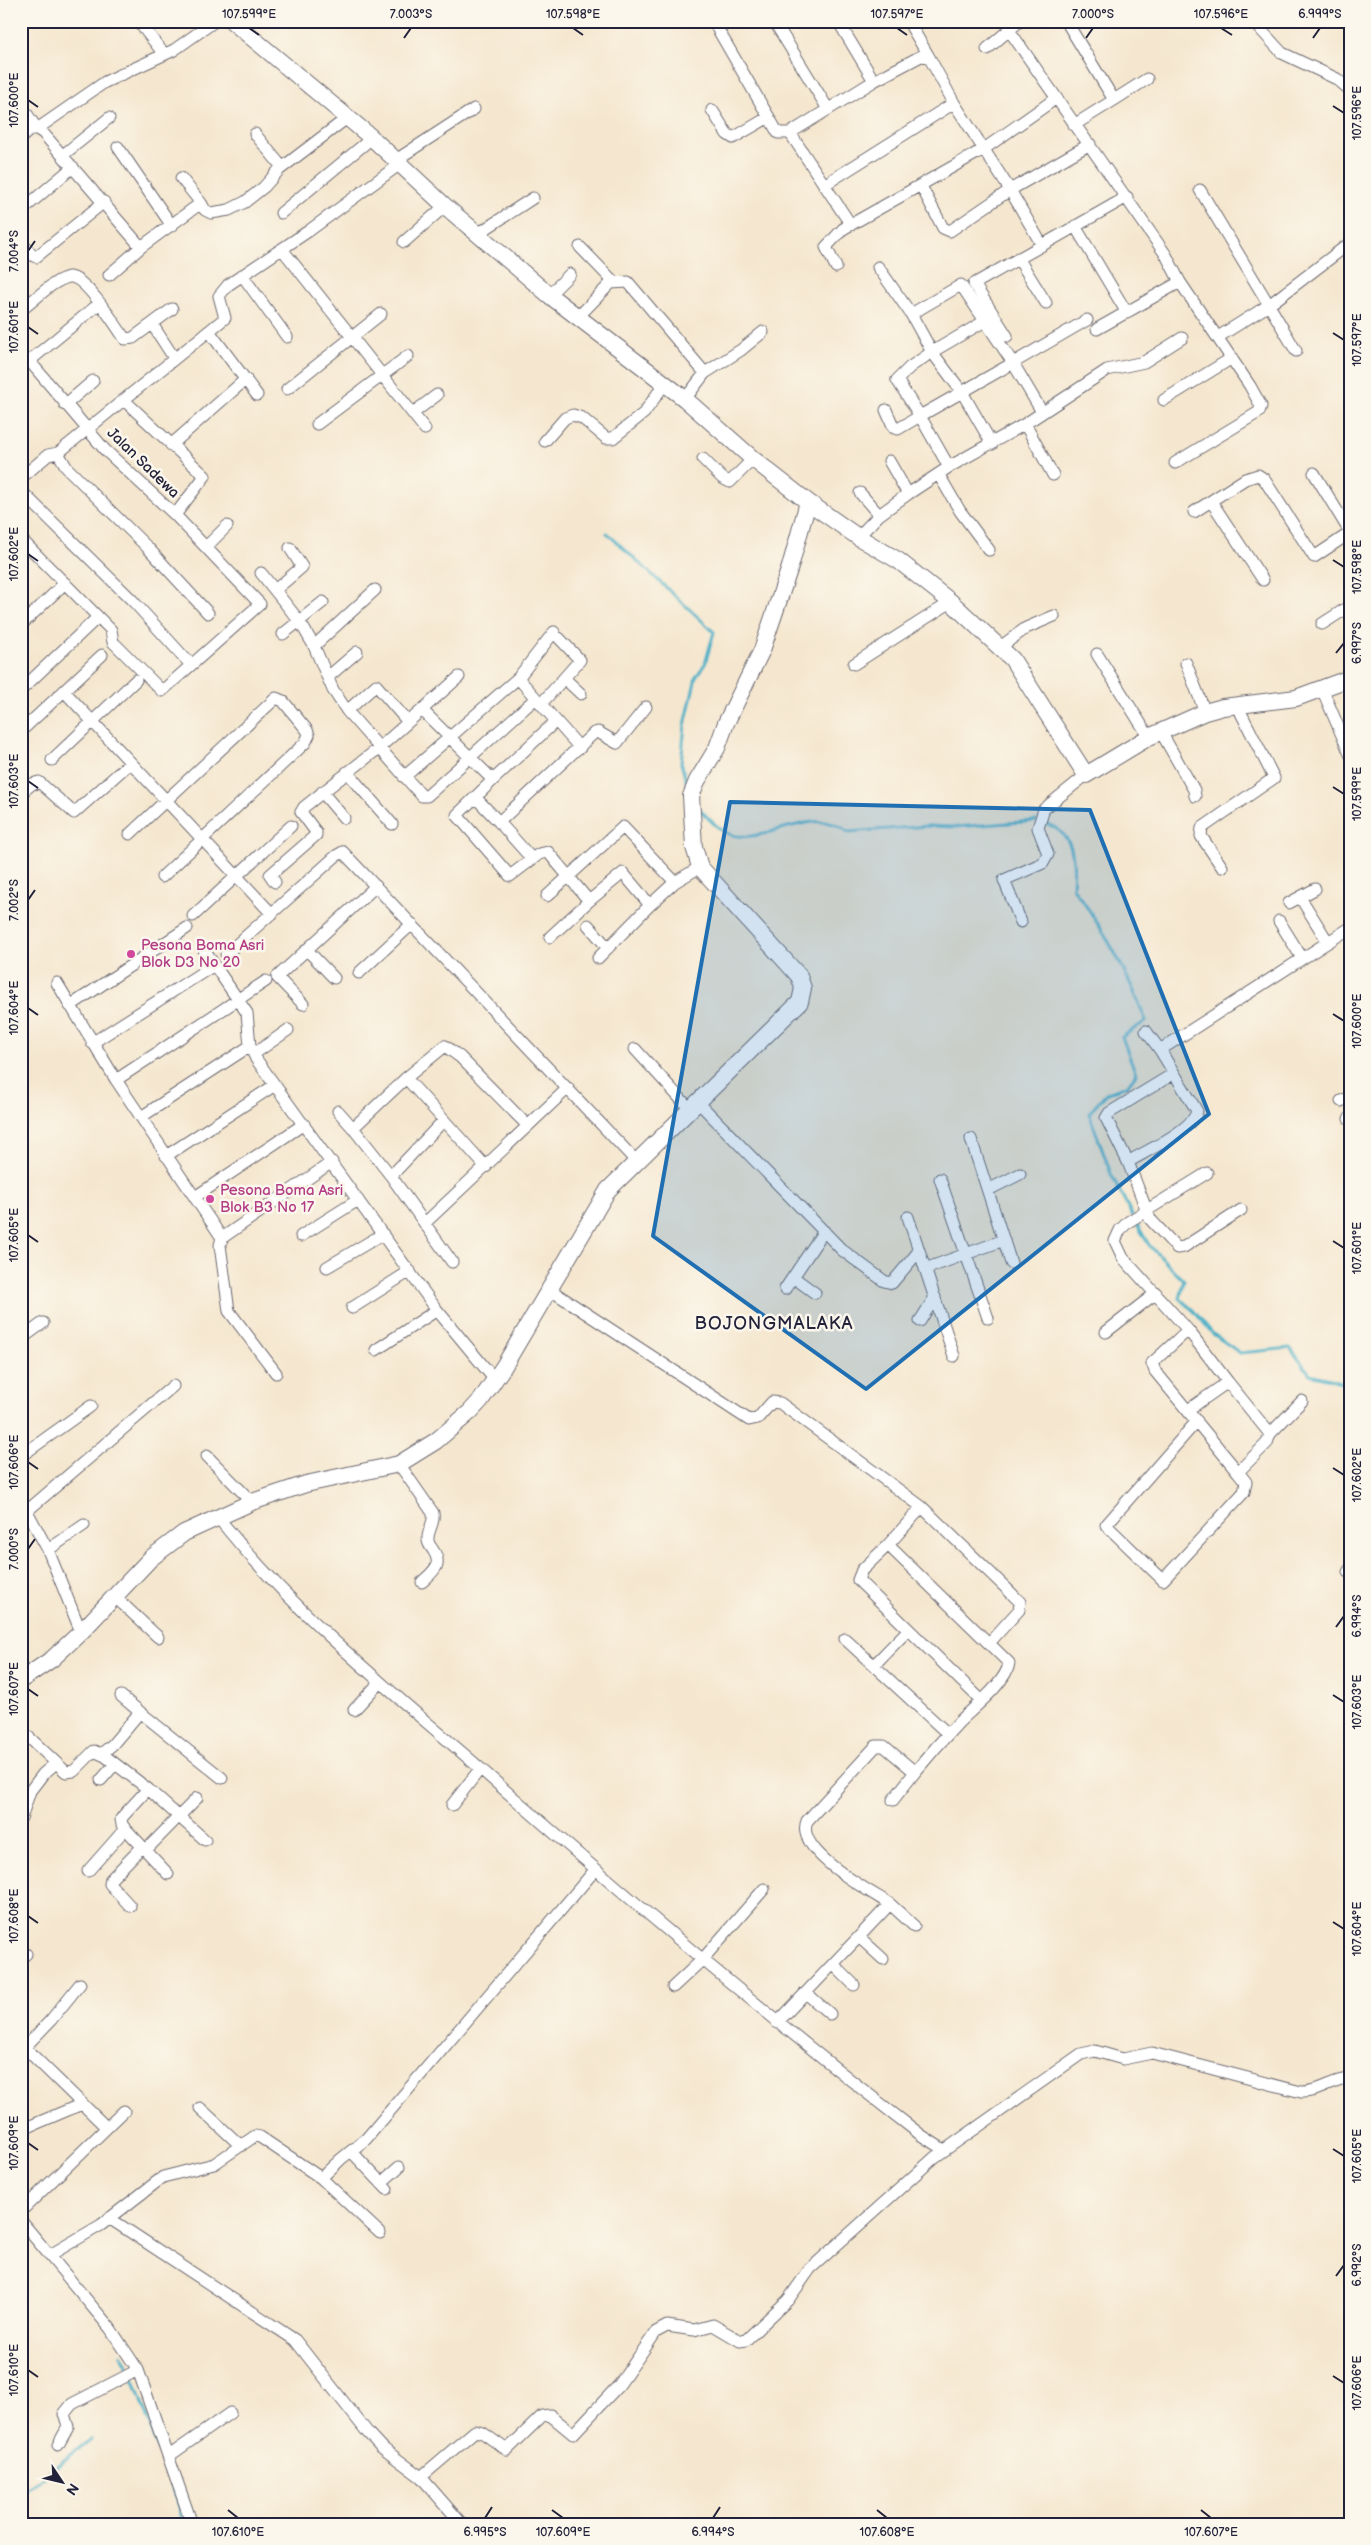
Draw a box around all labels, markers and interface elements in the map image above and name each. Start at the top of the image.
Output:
text: 107.599°E [222,7,276,22]
text: 7.003°S [390,7,432,22]
text: 107.598°E [546,7,600,22]
text: 107.597°E [870,7,924,22]
text: 7.000°S [1072,7,1114,22]
text: 107.596°E [1194,7,1248,22]
text: 6.999°S [1298,7,1342,22]
text: 107.600°E [7,73,22,127]
text: 107.596°E [1350,86,1365,140]
text: 7.004°S [7,230,22,272]
text: 107.601°E [7,301,22,353]
text: 107.597°E [1350,313,1365,367]
street label: Jalan Sadewa [103,424,183,502]
text: 107.602°E [7,527,22,581]
text: 107.598°E [1350,540,1365,594]
text: 6.997°S [1350,622,1365,664]
text: 107.603°E [7,753,22,808]
text: 107.599°E [1350,767,1365,821]
text: 7.002°S [7,879,22,921]
place label: Pesona Boma Asri Blok D3 No 20 [141,936,264,972]
marker: Pesona Boma Asri Blok D3 No 20 [125,948,137,960]
text: 107.604°E [7,981,22,1035]
text: 107.600°E [1350,994,1365,1048]
place label: Pesona Boma Asri Blok B3 No 17 [220,1181,343,1217]
marker: Pesona Boma Asri Blok B3 No 17 [204,1193,216,1205]
text: 107.605°E [7,1208,22,1262]
text: 107.601°E [1350,1222,1365,1274]
district label: BOJONGMALAKA [695,1313,853,1334]
text: 107.606°E [7,1434,22,1489]
text: 107.602°E [1350,1448,1365,1502]
text: 7.000°S [7,1528,22,1570]
text: 6.994°S [1350,1594,1365,1638]
text: 107.607°E [7,1662,22,1716]
text: 107.603°E [1350,1674,1365,1729]
text: 107.608°E [7,1889,22,1943]
text: 107.604°E [1350,1902,1365,1956]
text: 107.609°E [7,2116,22,2170]
text: 107.605°E [1350,2129,1365,2183]
text: 6.992°S [1350,2243,1365,2287]
text: 107.610°E [7,2344,22,2396]
text: 107.606°E [1350,2355,1365,2410]
north arrow [38,2458,88,2508]
text: N [62,2480,82,2498]
text: 107.610°E [212,2525,264,2540]
text: 6.995°S [463,2525,507,2540]
text: 107.609°E [536,2525,590,2540]
text: 6.994°S [691,2525,735,2540]
text: 107.608°E [860,2525,914,2540]
text: 107.607°E [1184,2525,1238,2540]

